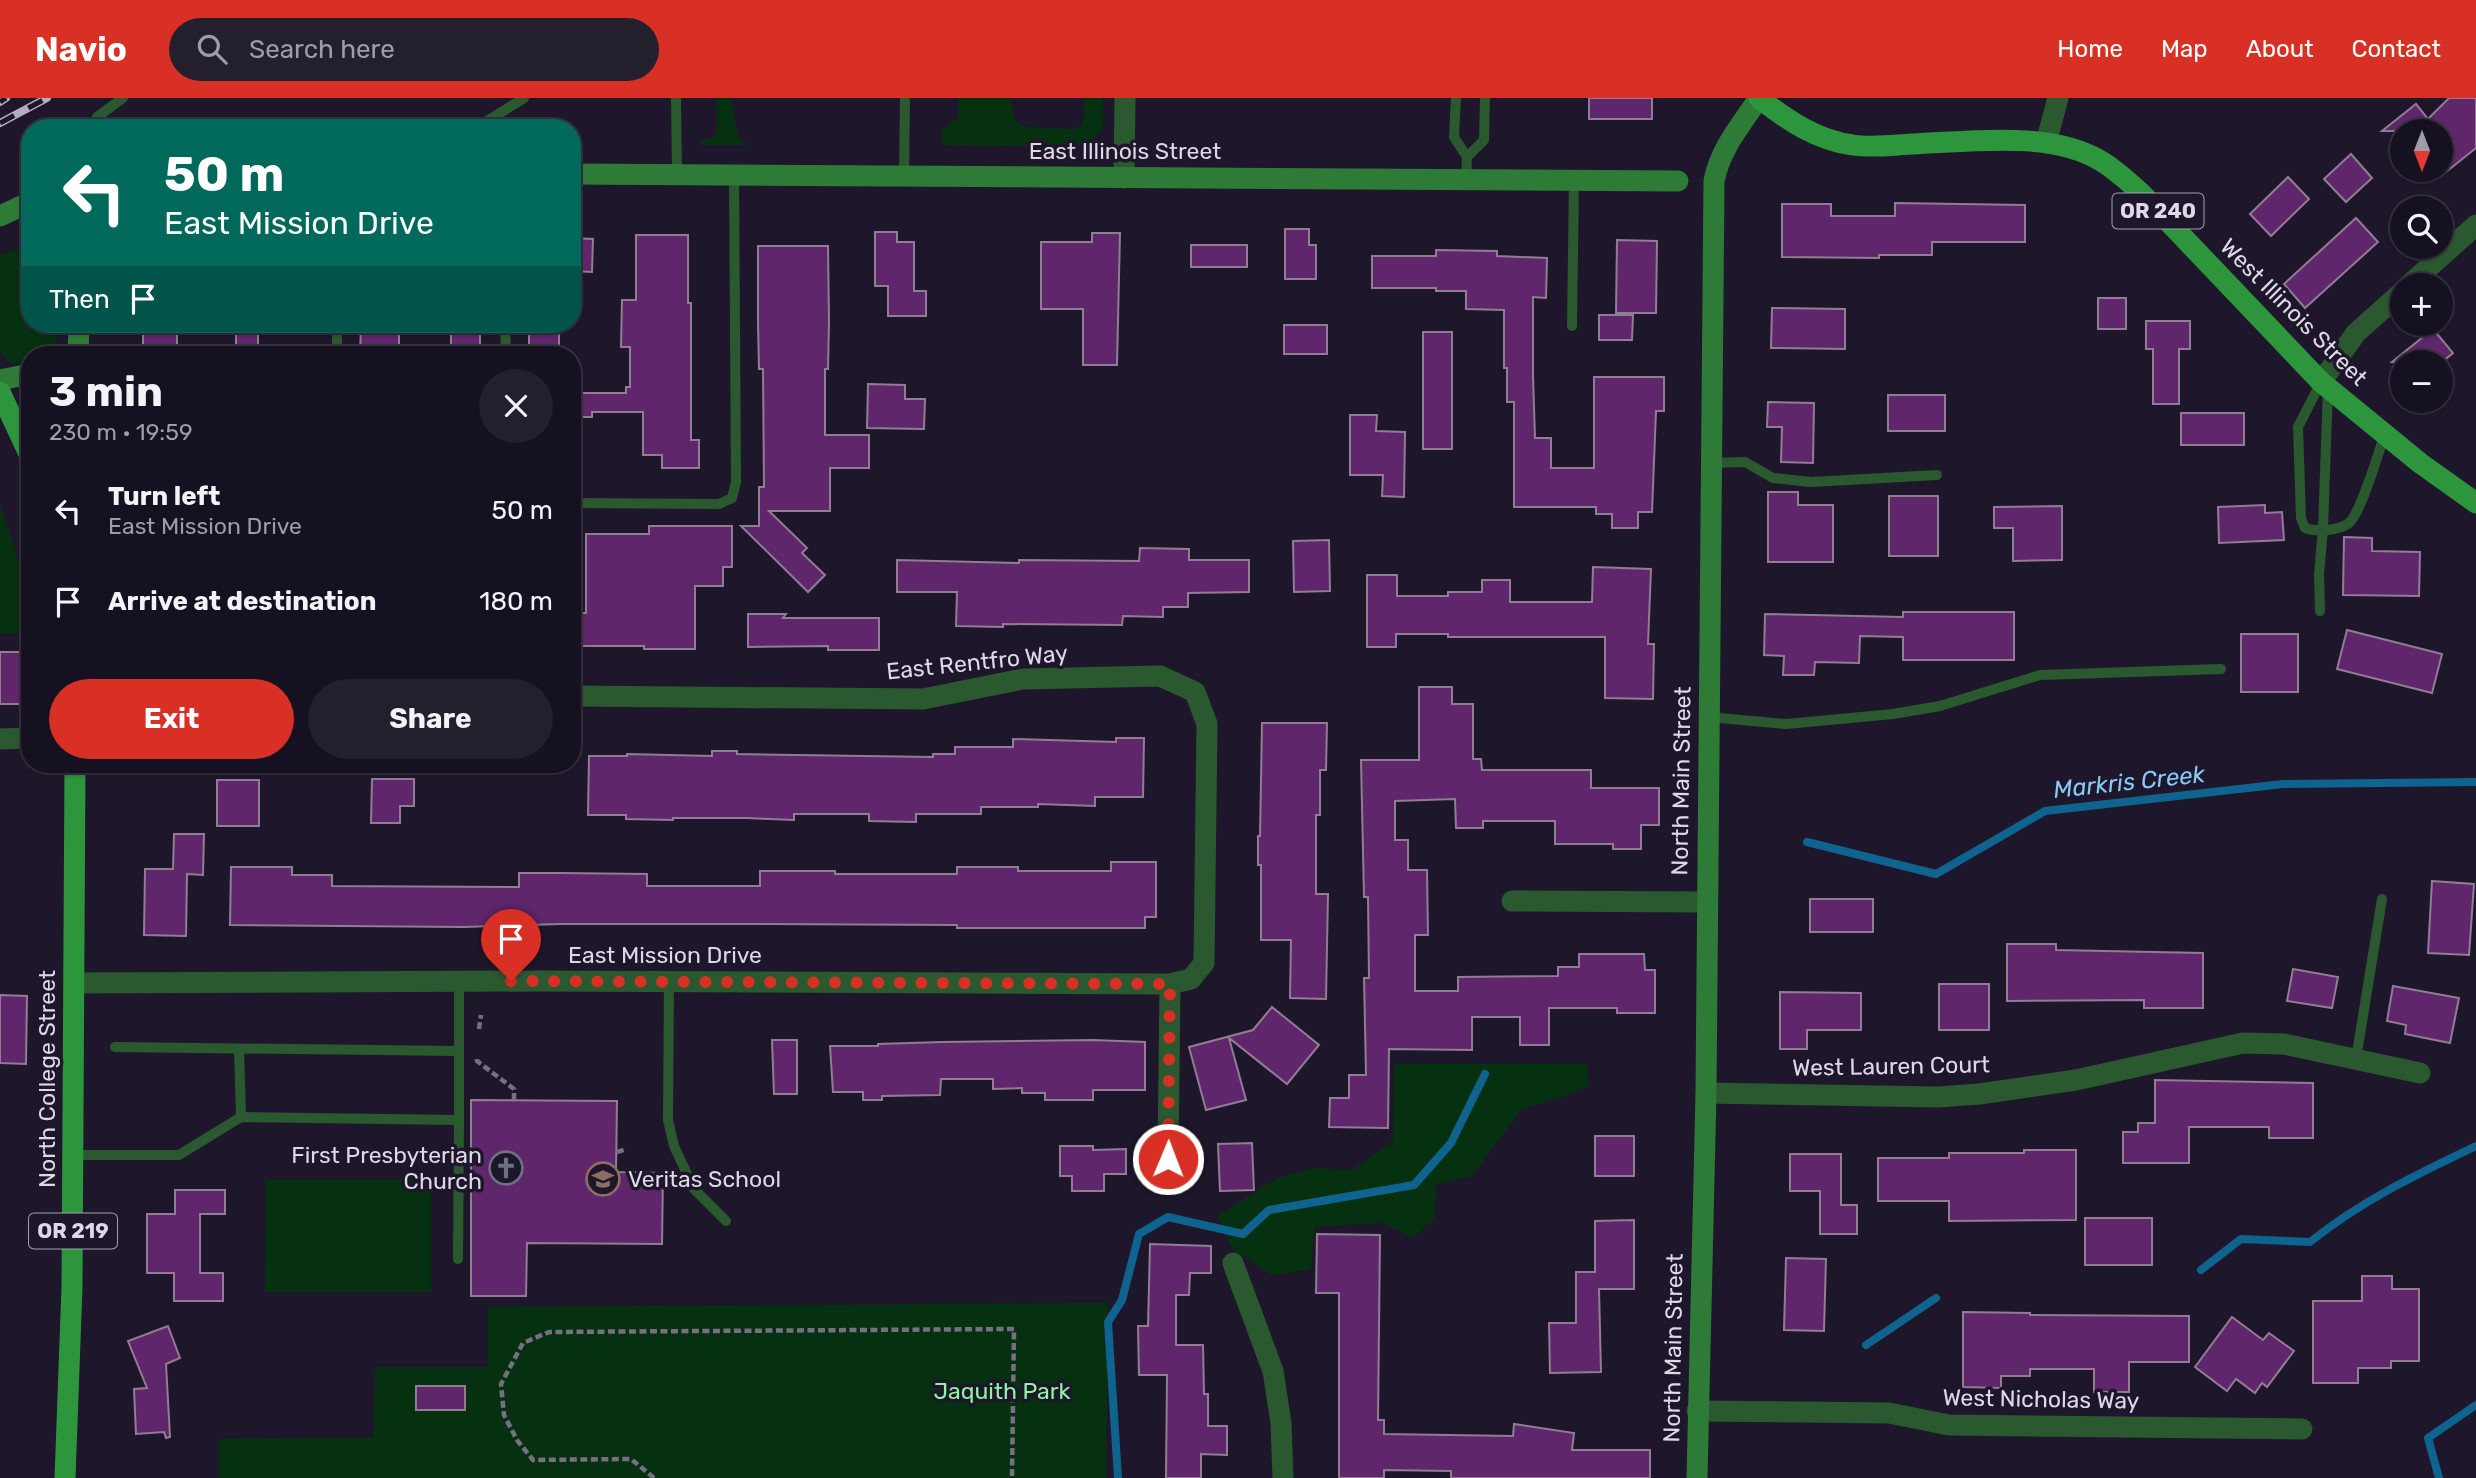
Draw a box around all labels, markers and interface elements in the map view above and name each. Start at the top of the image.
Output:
search box [169,18,659,81]
text: Navio [35,30,127,69]
icon: search [193,30,231,68]
text: Search here [249,34,395,65]
text: Home [2057,35,2123,63]
text: Map [2161,35,2208,63]
text: About [2246,35,2314,63]
text: Contact [2352,35,2441,63]
north arrow [2390,119,2454,182]
map controls [2390,119,2453,413]
street label: East Illinois Street [1029,137,1221,165]
text: 50 m [164,145,284,203]
icon: left [49,147,140,238]
road number: OR 240 [2112,194,2204,228]
button: search [2390,196,2453,259]
text: East Mission Drive [164,204,434,242]
street label: West Illinois Street [2215,233,2373,391]
button: + [2390,273,2453,336]
icon: arrive [124,280,162,318]
text: Then [49,284,110,315]
button: − [2390,350,2453,413]
text: 3 min [49,367,163,417]
button: close [479,369,553,443]
text: 230 m · 19:59 [49,418,193,446]
text: Turn left [108,481,220,512]
icon: left [49,492,87,530]
text: 50 m [492,495,553,526]
text: East Mission Drive [108,512,302,540]
icon: arrive [49,583,87,621]
text: Arrive at destination [108,586,376,617]
text: 180 m [479,586,553,617]
street label: East Rentfro Way [885,639,1069,685]
button: Exit [49,679,294,759]
button: Share [308,679,553,759]
street label: North Main Street [1665,686,1697,876]
water label: Markris Creek [2052,760,2207,804]
pin [481,909,541,981]
icon: arrive [492,920,530,958]
street label: East Mission Drive [568,941,762,969]
street label: North College Street [33,970,61,1188]
street label: West Lauren Court [1792,1050,1990,1082]
position arrow [1131,1122,1205,1196]
place label: First Presbyterian Church [291,1141,482,1195]
church icon: First Presbyterian Church [487,1149,525,1187]
school or university icon: Veritas School [584,1160,622,1198]
place label: Veritas School [628,1165,781,1193]
road number: OR 219 [29,1214,117,1248]
street label: North Main Street [1657,1253,1689,1443]
park label: Jaquith Park [934,1377,1071,1405]
street label: West Nicholas Way [1942,1383,2140,1415]

